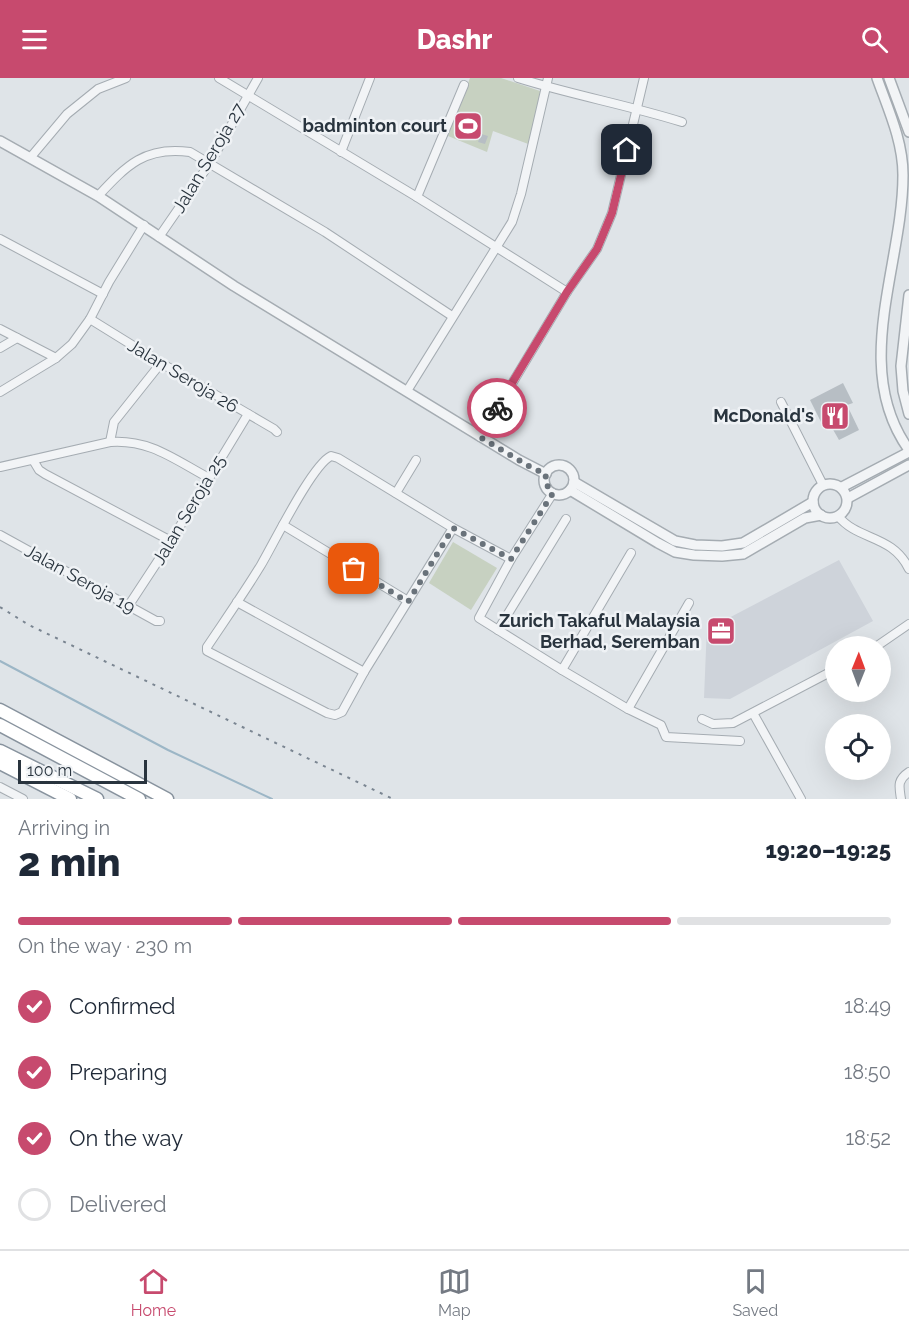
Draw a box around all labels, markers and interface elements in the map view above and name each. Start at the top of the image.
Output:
icon: menu [18,23,51,56]
icon: search [858,23,891,56]
text: Dashr [417,24,492,55]
street label: Jalan Seroja 27 [168,99,250,216]
sports icon: badminton court [452,110,484,142]
place label: badminton court [303,115,447,136]
pin [601,124,652,175]
icon: home [610,133,643,166]
street label: Jalan Seroja 26 [124,334,242,417]
courier [467,378,527,438]
icon: bike [481,392,514,425]
restaurant icon: McDonald's [819,400,851,432]
place label: McDonald's [713,405,814,426]
street label: Jalan Seroja 25 [148,451,230,568]
street label: Jalan Seroja 19 [21,540,139,618]
pin [328,543,379,594]
icon: bag [337,552,370,585]
place label: Zurich Takaful Malaysia Berhad, Seremban [499,610,700,652]
office icon: Zurich Takaful Malaysia Berhad, Seremban [705,615,737,647]
north arrow [825,636,891,702]
map controls [825,636,891,780]
button: locate [825,714,891,780]
scale bar [18,757,147,784]
text: 100 m [27,761,72,780]
text: Arriving in [18,816,110,840]
text: 19:20–19:25 [765,837,891,863]
text: 2 min [18,839,121,885]
text: On the way · 230 m [18,934,192,958]
icon: check [18,990,51,1023]
text: Confirmed [69,993,176,1019]
text: 18:49 [844,994,891,1018]
icon: check [18,1056,51,1089]
text: Preparing [69,1059,167,1085]
text: 18:50 [844,1060,891,1084]
icon: check [18,1122,51,1155]
text: On the way [69,1125,183,1151]
text: 18:52 [846,1126,891,1150]
text: Delivered [69,1191,167,1217]
tab: Home [131,1265,176,1320]
tab: Map [438,1265,471,1320]
tab: Saved [732,1265,778,1320]

